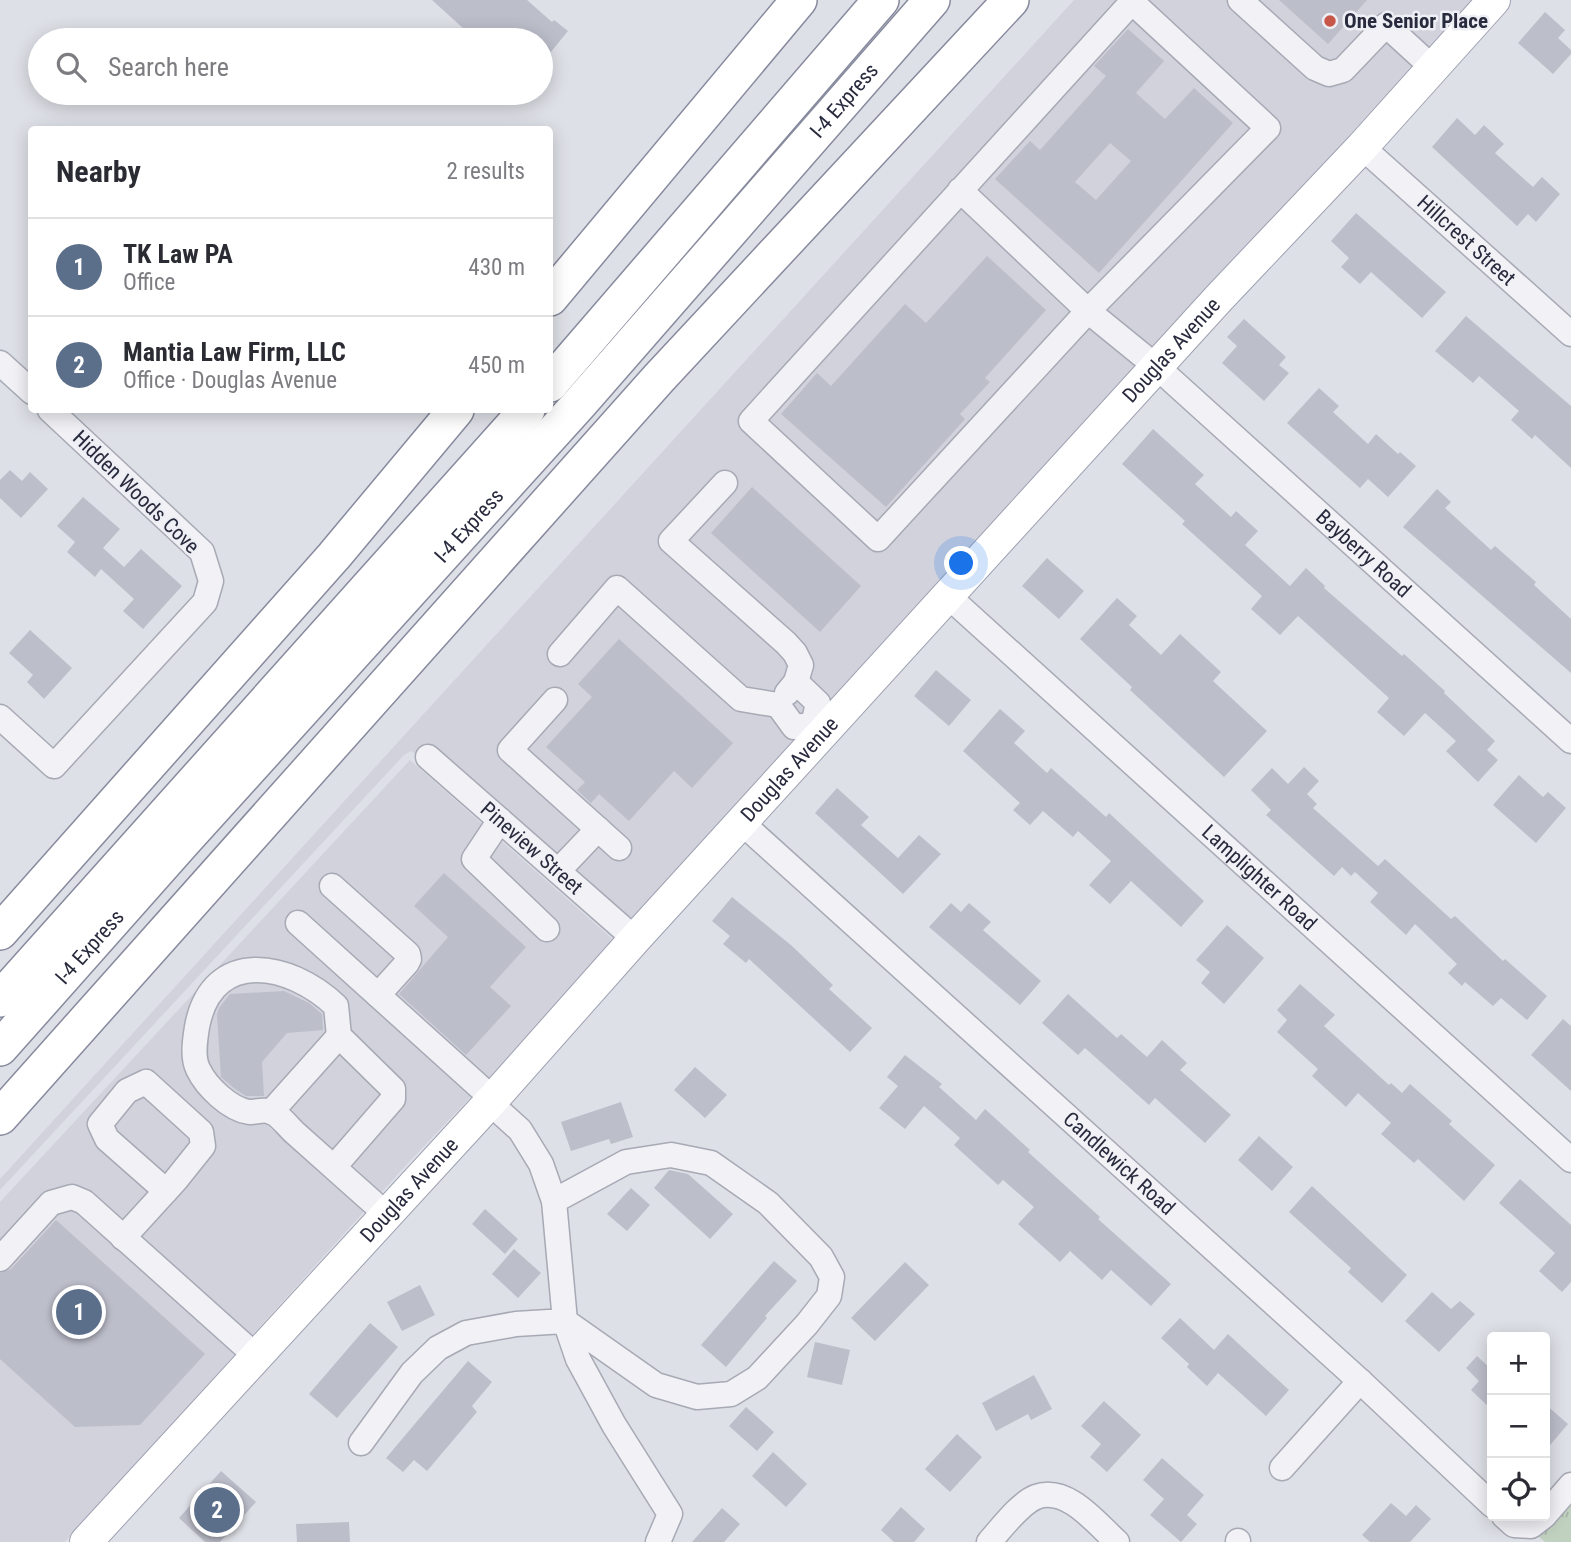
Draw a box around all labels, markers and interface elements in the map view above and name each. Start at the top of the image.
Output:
place label: One Senior Place [1344,9,1488,33]
marker: One Senior Place [1322,13,1338,29]
search box [28,28,553,105]
icon: search [52,48,90,86]
text: Search here [108,52,229,82]
street label: I-4 Express [805,58,883,143]
text: Nearby [56,154,141,189]
text: 2 results [447,158,525,185]
street label: Hillcrest Street [1412,190,1520,290]
text: TK Law PA [123,239,233,269]
text: 1 [73,254,85,281]
text: 430 m [468,254,525,281]
text: Office [123,269,175,296]
street label: Douglas Avenue [1118,293,1225,407]
text: Mantia Law Firm, LLC [123,337,346,367]
text: 2 [73,352,85,379]
text: 450 m [468,352,525,379]
text: Office · Douglas Avenue [123,367,337,394]
street label: Hidden Woods Cove [68,426,204,558]
street label: I-4 Express [430,484,508,567]
street label: Bayberry Road [1311,505,1416,602]
your location [944,546,978,580]
street label: Douglas Avenue [736,712,843,827]
street label: Pineview Street [476,797,588,899]
street label: Lamplighter Road [1197,820,1321,936]
street label: I-4 Express [50,905,129,989]
street label: Candlewick Road [1058,1107,1180,1220]
street label: Douglas Avenue [356,1133,463,1247]
pin: 1 [56,1286,102,1338]
map controls [1487,1332,1550,1521]
button: + [1487,1332,1550,1395]
button: − [1487,1395,1550,1458]
button: locate [1487,1458,1550,1521]
pin: 2 [194,1484,240,1536]

